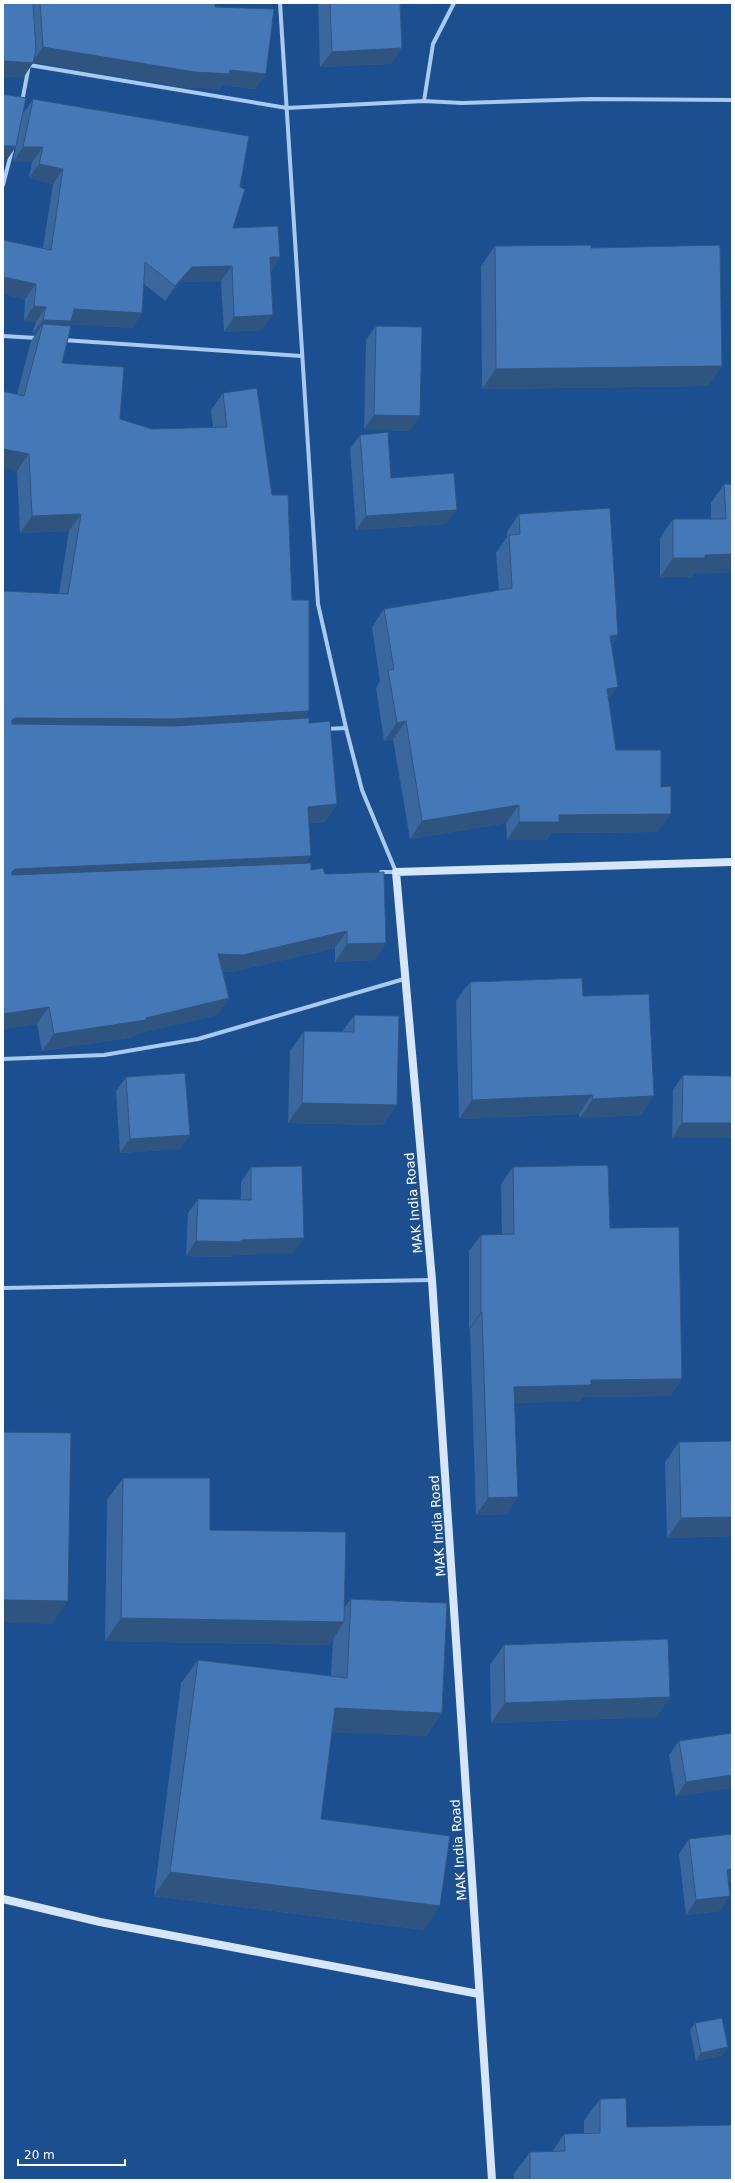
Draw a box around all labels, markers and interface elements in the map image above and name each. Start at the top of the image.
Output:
street label: MAK India Road [402,1152,425,1254]
street label: MAK India Road [426,1475,449,1577]
street label: MAK India Road [447,1799,470,1901]
scale bar [18,2141,125,2167]
text: 20 m [24,2148,55,2162]

